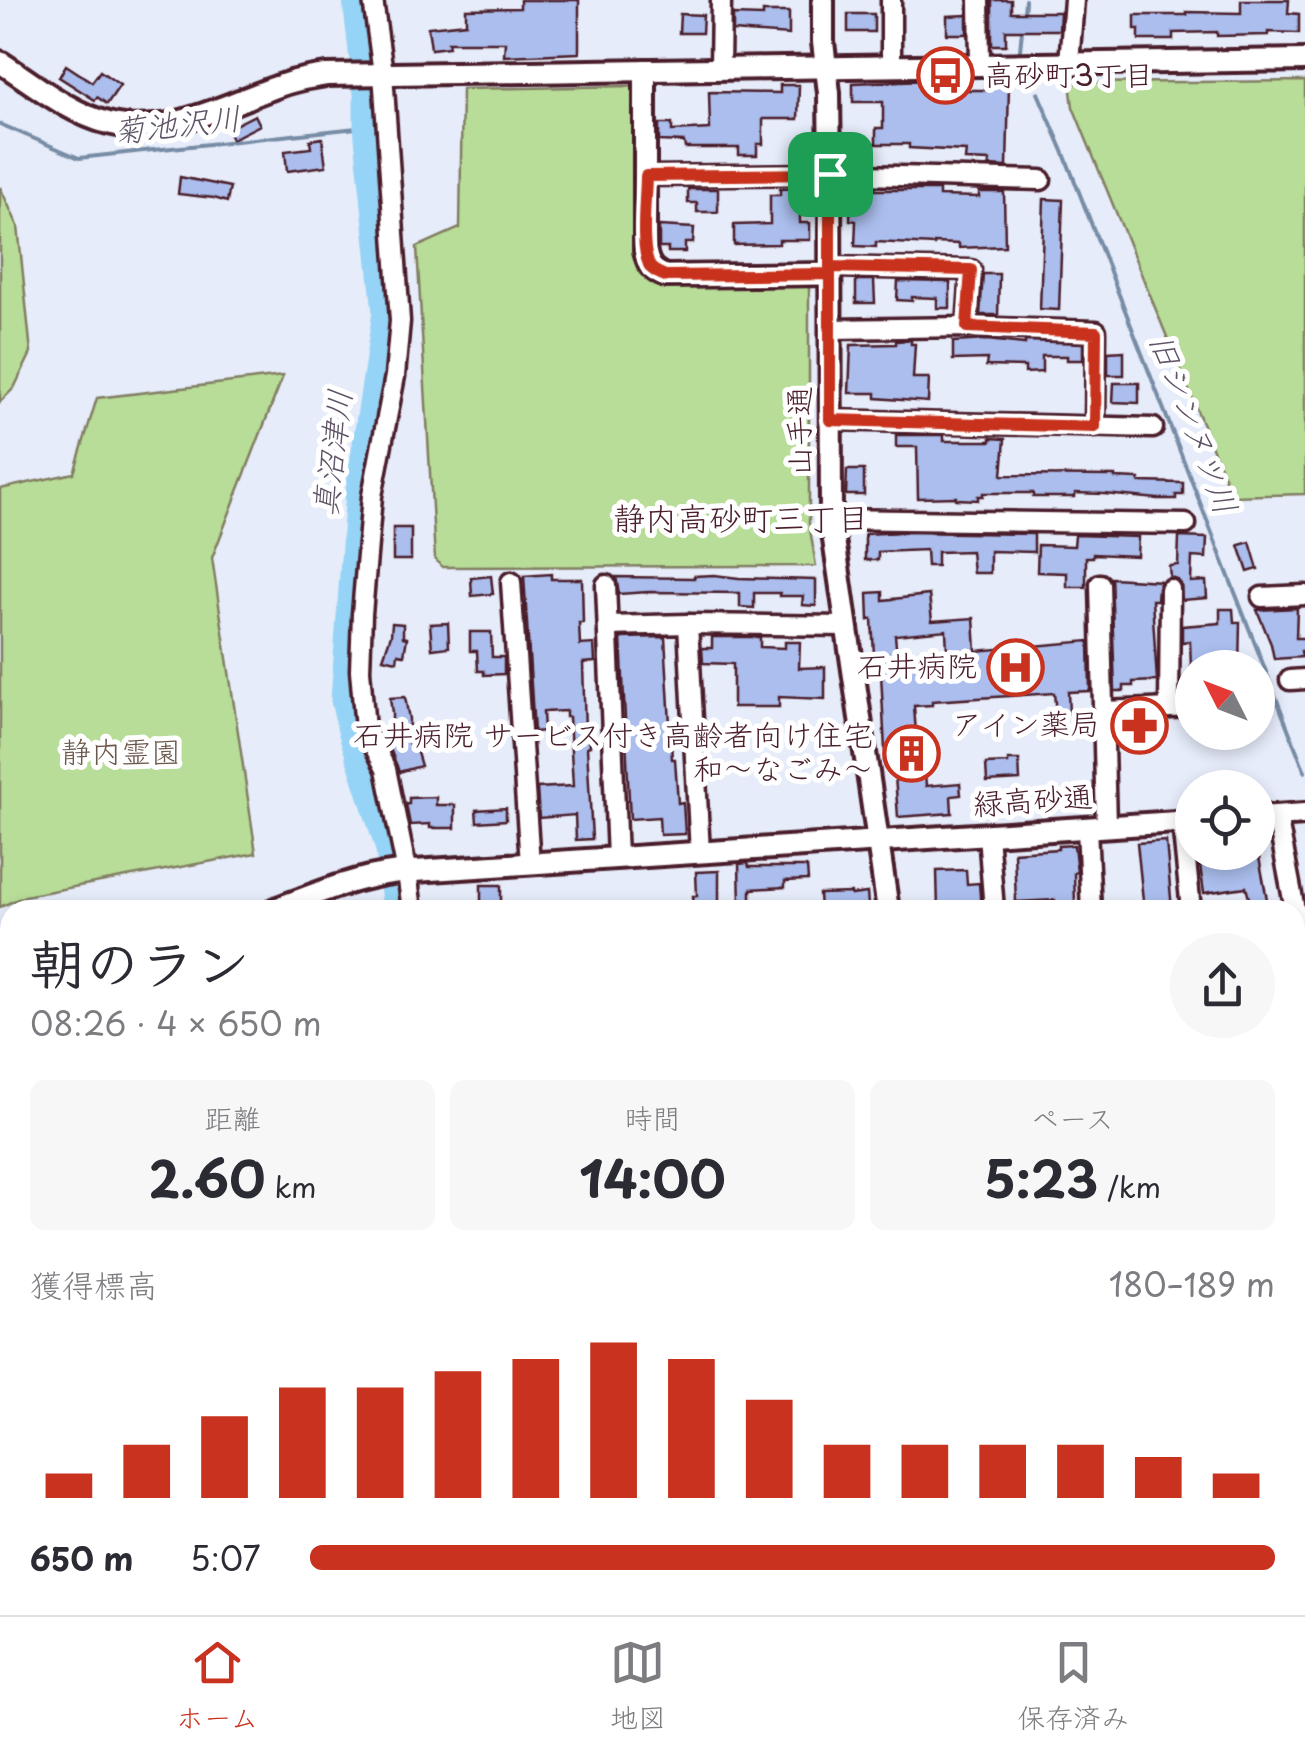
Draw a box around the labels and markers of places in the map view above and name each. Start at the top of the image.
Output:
bus stop icon: 高砂町3丁目 [915,46,975,106]
place label: 高砂町3丁目 [984,51,1154,96]
pin [788,132,873,217]
hospital icon: 石井病院 [986,637,1046,697]
place label: 石井病院 [857,642,977,687]
pharmacy icon: アイン薬局 [1109,695,1169,755]
place label: アイン薬局 [952,700,1100,745]
place label: 石井病院 サービス付き高齢者向け住宅 和～なごみ～ [353,711,873,790]
building icon: 石井病院 サービス付き高齢者向け住宅 和～なごみ～ [882,723,942,783]

